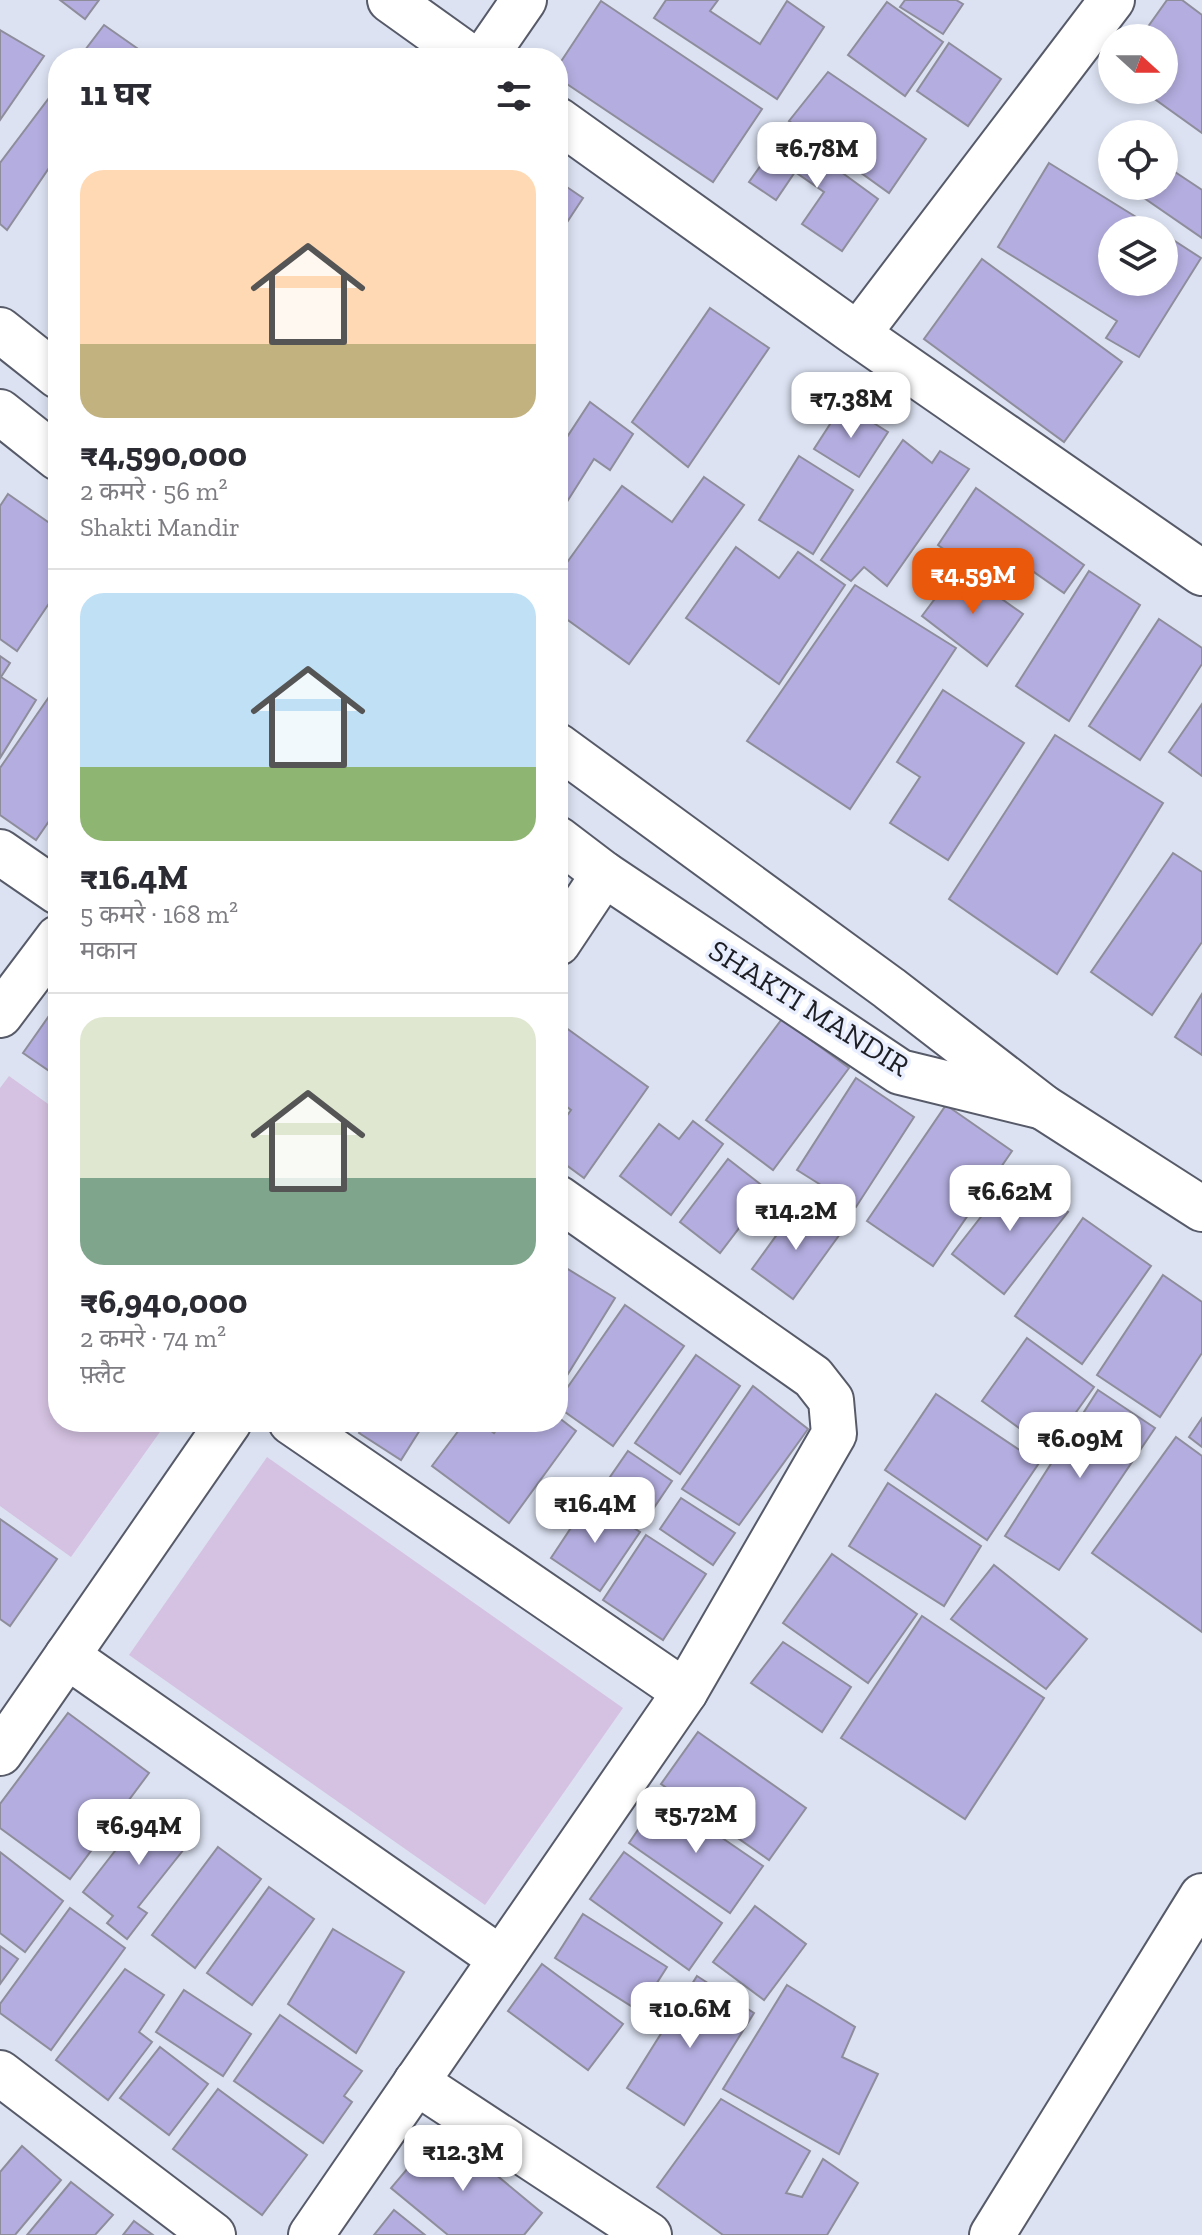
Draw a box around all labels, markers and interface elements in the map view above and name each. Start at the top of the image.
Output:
north arrow [1098,24,1178,104]
map controls [1098,24,1178,296]
text: 11 घर [80,73,151,114]
icon: filters [492,74,536,118]
button: locate [1098,120,1178,200]
pin: ₹6.78M [752,122,882,190]
text: ₹6.78M [775,132,859,164]
button: layers [1098,216,1178,296]
icon: home [236,222,380,366]
pin: ₹7.38M [786,372,916,440]
text: ₹7.38M [809,382,893,414]
text: ₹4,590,000 [80,434,247,475]
text: 2 कमरे · 56 m² [80,475,227,507]
text: Shakti Mandir [80,511,240,543]
pin: ₹4.59M [908,548,1038,616]
text: ₹4.59M [930,558,1016,590]
icon: home [236,645,380,789]
text: ₹16.4M [80,857,188,898]
text: 5 कमरे · 168 m² [80,898,238,930]
street label: SHAKTI MANDIR [702,932,916,1084]
text: मकान [80,934,137,966]
icon: home [236,1069,380,1213]
pin: ₹6.62M [945,1165,1075,1233]
text: ₹6.62M [968,1175,1052,1207]
pin: ₹14.2M [731,1184,861,1252]
text: ₹14.2M [755,1194,837,1226]
text: ₹6,940,000 [80,1281,248,1322]
text: 2 कमरे · 74 m² [80,1322,226,1354]
text: फ़्लैट [80,1358,125,1390]
pin: ₹6.09M [1015,1412,1145,1480]
text: ₹6.09M [1037,1422,1123,1454]
pin: ₹16.4M [530,1477,660,1545]
text: ₹16.4M [554,1487,636,1519]
pin: ₹5.72M [631,1787,761,1855]
text: ₹5.72M [654,1797,738,1829]
pin: ₹6.94M [74,1799,204,1867]
text: ₹6.94M [96,1809,182,1841]
pin: ₹10.6M [625,1982,755,2050]
text: ₹10.6M [649,1992,731,2024]
pin: ₹12.3M [398,2125,528,2193]
text: ₹12.3M [422,2135,504,2167]

